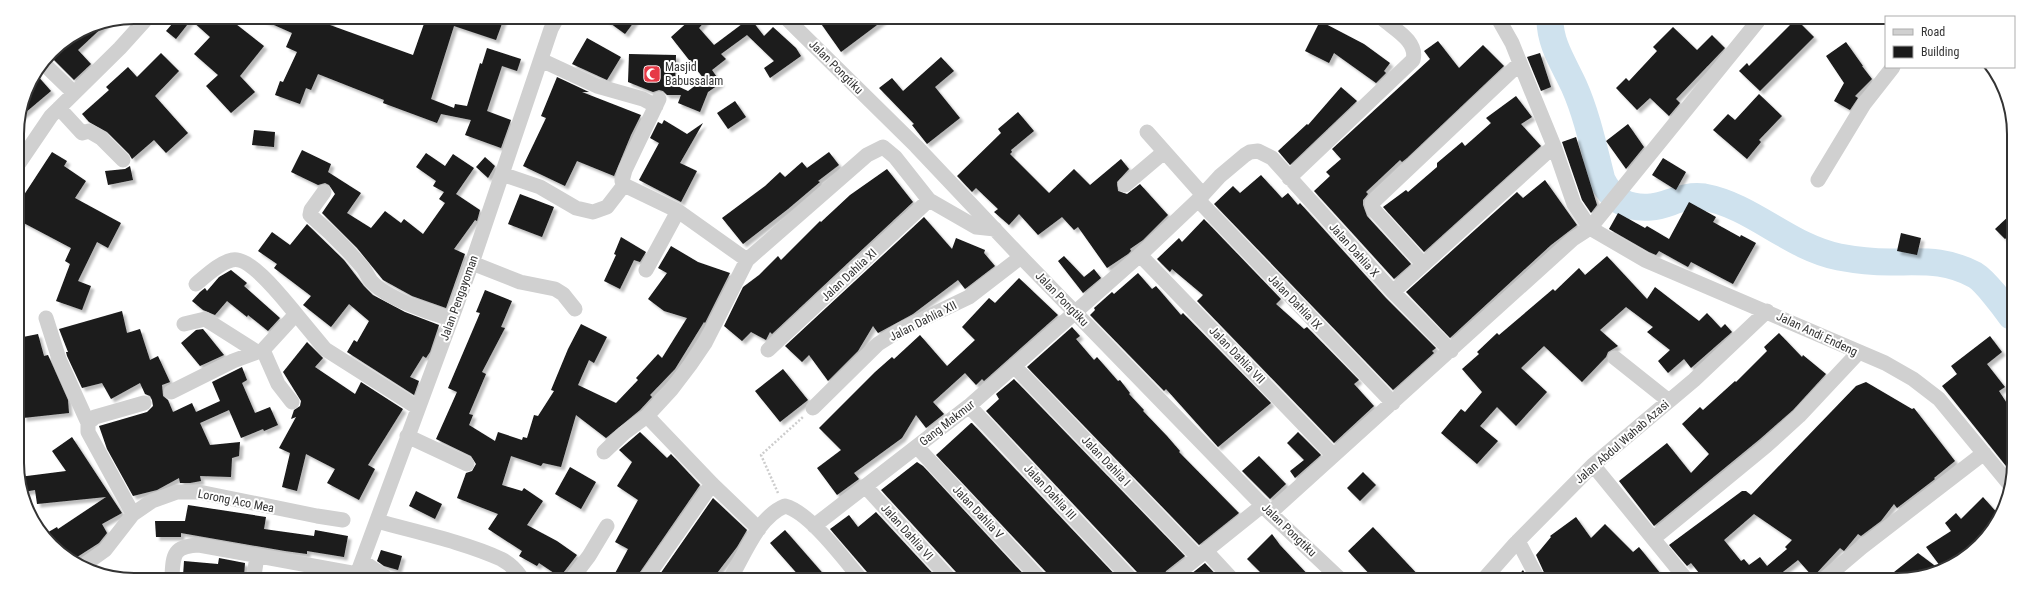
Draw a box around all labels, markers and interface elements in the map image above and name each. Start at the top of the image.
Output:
legend [1885,16,2015,68]
text: Road [1921,25,1945,39]
street label: Jalan Pongtiku [806,37,866,97]
text: Building [1921,45,1959,59]
place label: Masjid Babussalam [665,60,723,88]
mosque icon: Masjid Babussalam [642,64,662,84]
street label: Jalan Dahlia X [1326,220,1382,280]
street label: Jalan Dahlia XI [818,246,880,304]
street label: Jalan Pengayoman [437,253,481,343]
street label: Jalan Pongtiku [1032,269,1092,329]
street label: Jalan Dahlia IX [1265,272,1325,333]
street label: Jalan Dahlia XII [887,298,959,344]
street label: Jalan Andi Endeng [1774,309,1860,359]
street label: Jalan Dahlia VII [1206,324,1268,386]
street label: Gang Makmur [917,397,978,449]
street label: Jalan Abdul Wahab Azasi [1572,397,1672,487]
street label: Jalan Dahlia I [1079,433,1133,489]
street label: Jalan Dahlia III [1021,462,1079,522]
street label: Jalan Dahlia V [950,482,1006,542]
street label: Lorong Aco Mea [197,487,276,515]
street label: Jalan Pongtiku [1259,500,1319,560]
street label: Jalan Dahlia VI [878,501,936,563]

